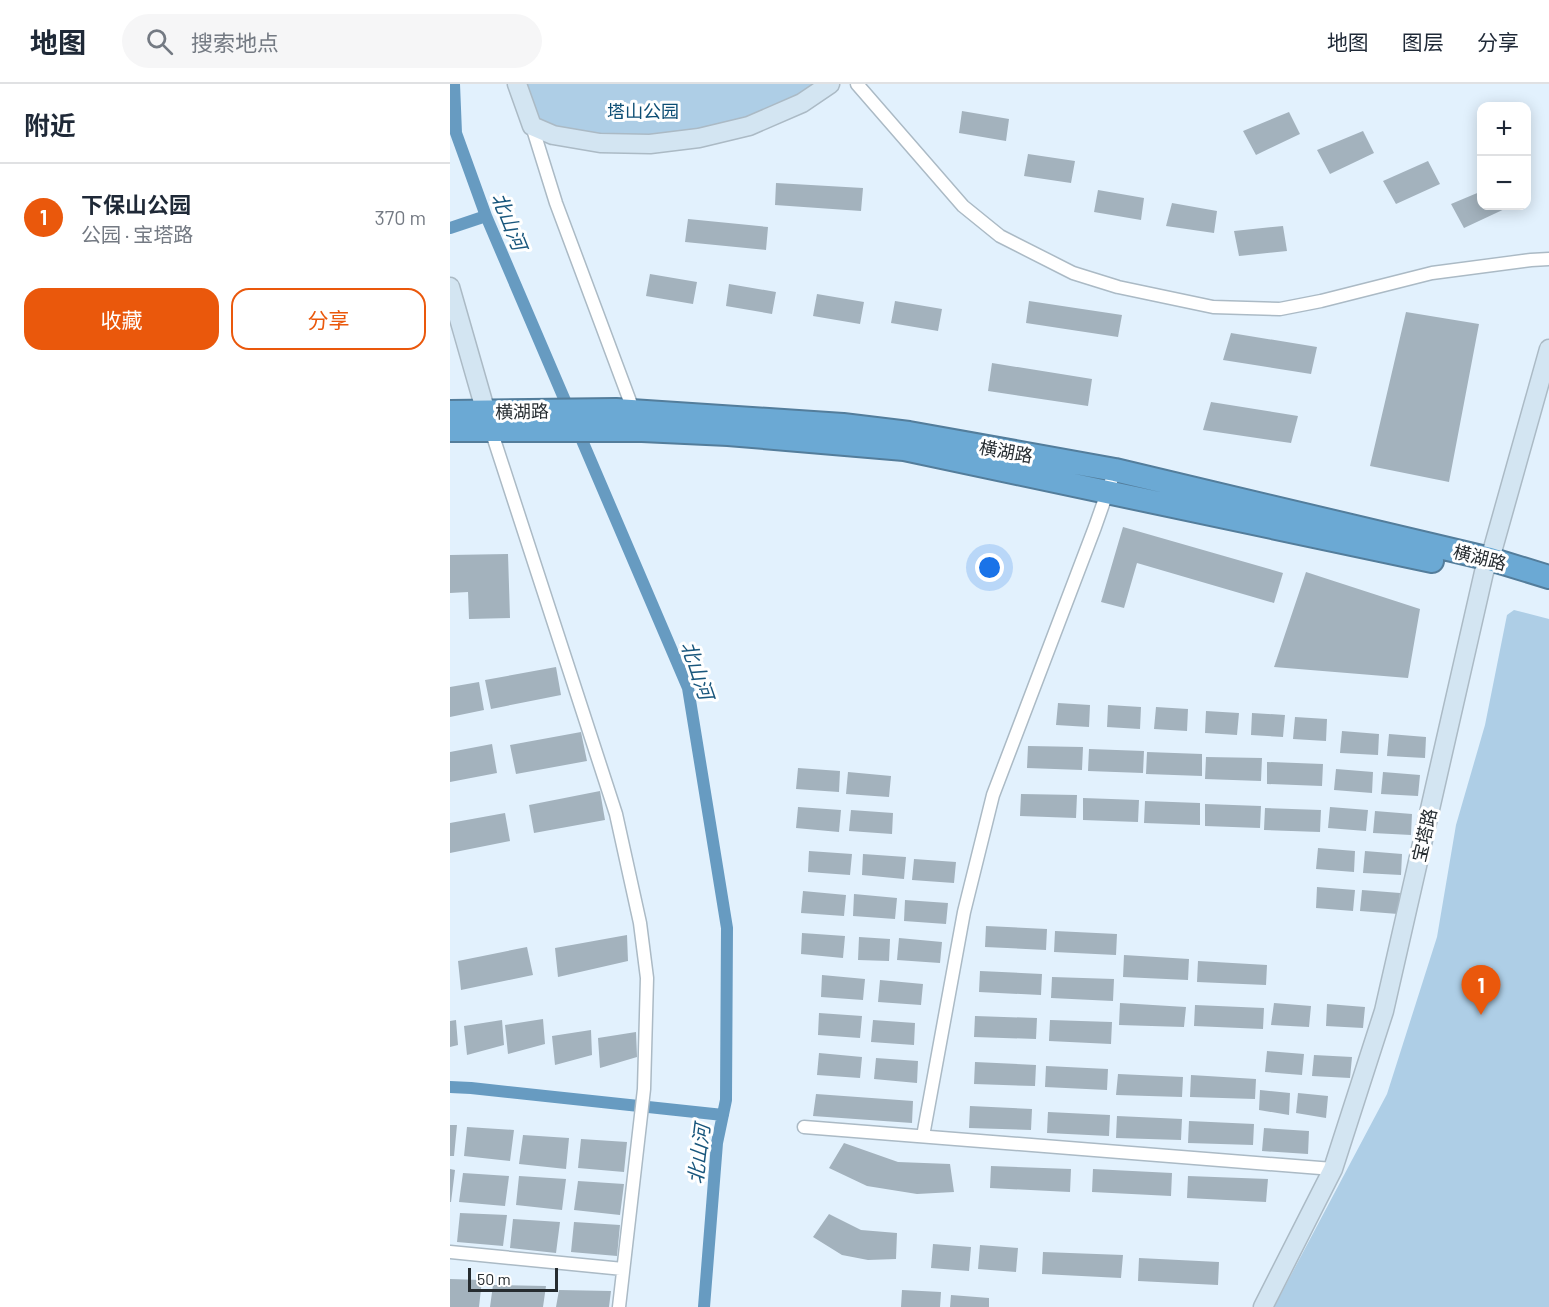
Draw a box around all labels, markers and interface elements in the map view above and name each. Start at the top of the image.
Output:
search box [122,14,542,68]
text: 地图 [30,25,86,59]
icon: search [143,25,176,58]
text: 搜索地点 [191,29,279,55]
text: 地图 [1327,29,1369,54]
text: 图层 [1402,29,1444,54]
text: 分享 [1477,29,1519,54]
park label: 塔山公园 [607,100,679,122]
map controls [1477,102,1531,210]
button: + [1477,102,1531,156]
text: 附近 [24,109,76,140]
button: − [1477,156,1531,210]
water label: 北山河 [488,189,534,257]
text: 下保山公园 [81,191,191,217]
text: 1 [40,205,47,229]
text: 370 m [374,205,426,229]
text: 公园 · 宝塔路 [81,222,193,246]
button: 收藏 [24,288,219,350]
button: 分享 [231,288,426,350]
street label: 横湖路 [495,400,549,422]
street label: 横湖路 [978,435,1034,467]
street label: 横湖路 [1451,540,1509,574]
your location [975,553,1004,582]
water label: 北山河 [677,638,720,706]
street label: 宝塔路 [1407,806,1441,864]
pin: 1 [1462,966,1500,1015]
water label: 北山河 [682,1119,714,1185]
scale bar [468,1265,558,1292]
text: 50 m [477,1269,511,1288]

